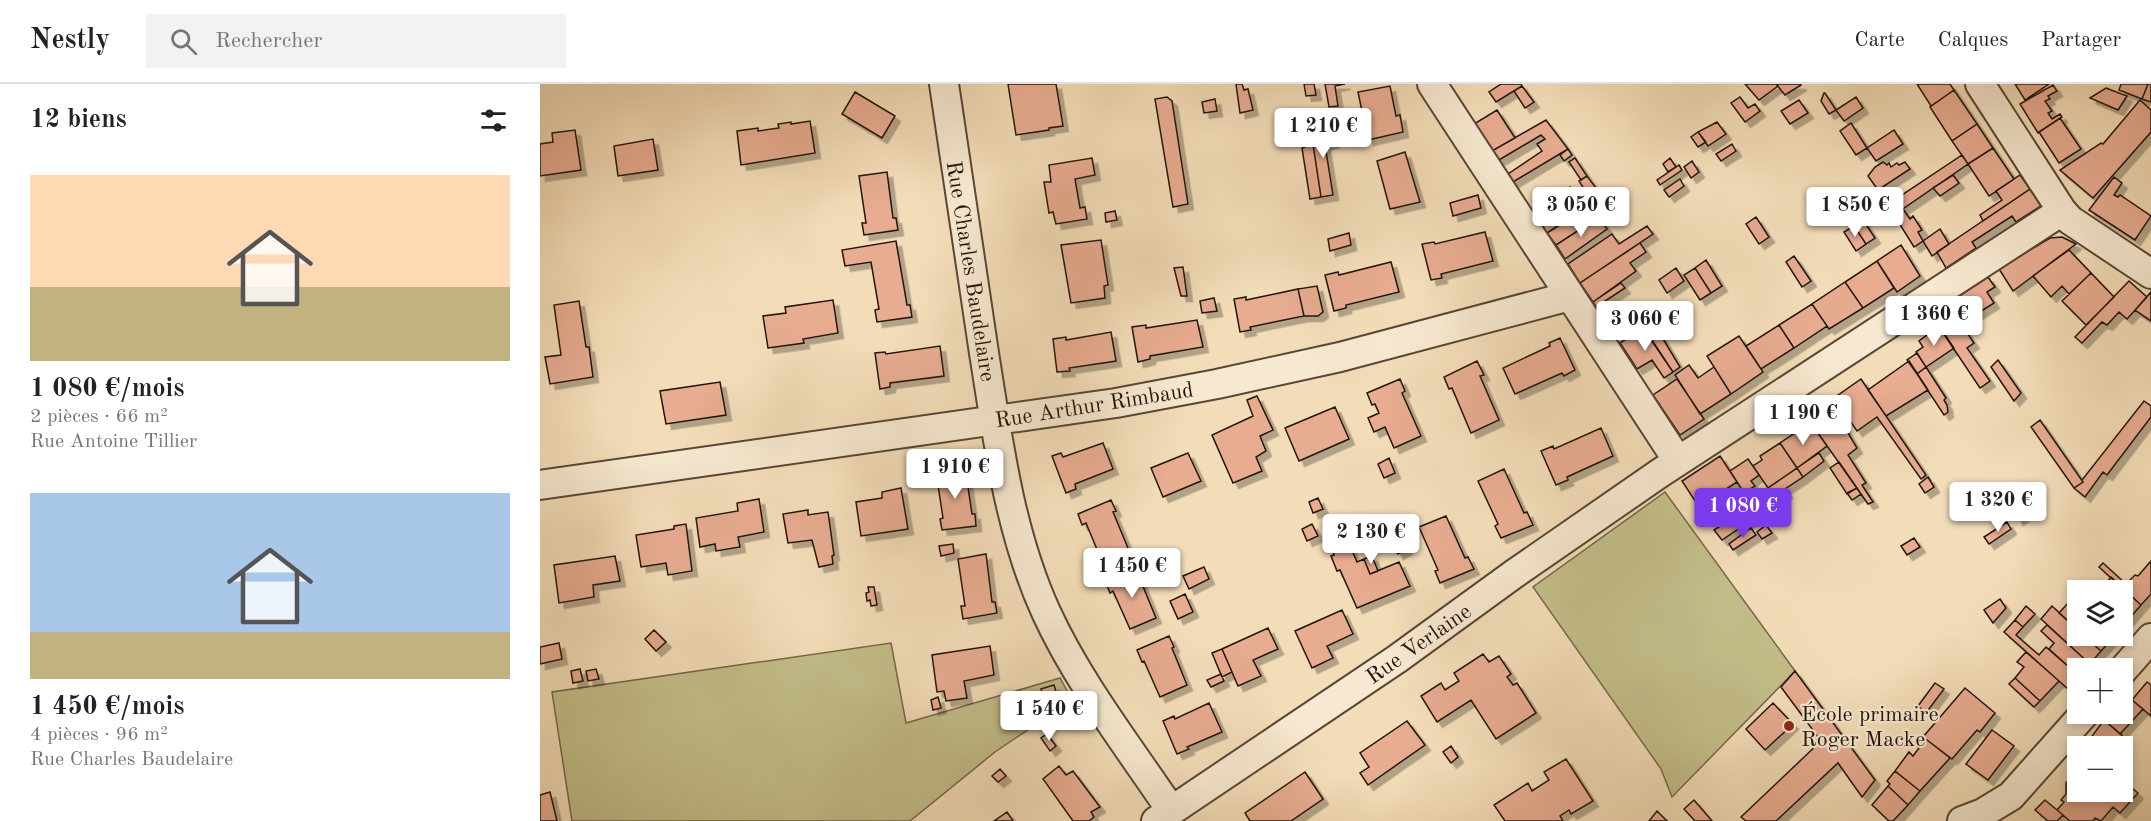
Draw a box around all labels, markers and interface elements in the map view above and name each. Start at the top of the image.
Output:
search box [146,14,566,68]
icon: search [167,25,200,58]
text: Nestly [30,27,110,55]
text: Rechercher [215,30,322,52]
text: Carte [1855,30,1905,51]
text: Calques [1938,30,2008,51]
text: Partager [2041,30,2121,51]
icon: filters [477,104,510,137]
text: 12 biens [30,107,127,133]
pin: 1 210 € [1268,108,1378,159]
text: 1 210 € [1288,117,1358,137]
street label: Rue Charles Baudelaire [942,159,998,383]
pin: 3 050 € [1526,187,1636,238]
pin: 1 850 € [1800,187,1910,238]
text: 3 050 € [1546,196,1616,216]
text: 1 850 € [1820,196,1890,216]
icon: home [216,214,324,322]
pin: 1 360 € [1879,296,1989,347]
pin: 3 060 € [1590,301,1700,352]
text: 1 360 € [1899,305,1969,325]
text: 3 060 € [1610,310,1680,330]
text: 1 080 €/mois [30,376,184,402]
street label: Rue Arthur Rimbaud [993,379,1195,433]
pin: 1 190 € [1748,395,1858,446]
text: 1 190 € [1768,404,1838,424]
text: 2 pièces · 66 m² [30,407,168,427]
text: Rue Antoine Tillier [30,432,197,452]
pin: 1 910 € [900,449,1010,500]
text: 1 910 € [920,458,990,478]
pin: 1 320 € [1943,482,2053,533]
pin: 1 080 € [1688,488,1798,539]
text: 1 320 € [1963,491,2033,511]
text: 1 080 € [1708,497,1778,517]
pin: 2 130 € [1316,514,1426,565]
text: 2 130 € [1336,523,1406,543]
icon: home [216,532,324,640]
pin: 1 450 € [1077,548,1187,599]
text: 1 450 € [1097,557,1167,577]
map controls [2067,580,2133,802]
button: layers [2067,580,2133,646]
street label: Rue Verlaine [1363,600,1476,689]
button: + [2067,658,2133,724]
pin: 1 540 € [994,691,1104,742]
text: 1 450 €/mois [30,694,184,720]
text: 1 540 € [1014,700,1084,720]
place label: École primaire Roger Macke [1801,701,1939,751]
marker: École primaire Roger Macke [1782,719,1796,733]
text: 4 pièces · 96 m² [30,725,168,745]
button: − [2067,736,2133,802]
text: Rue Charles Baudelaire [30,750,233,770]

